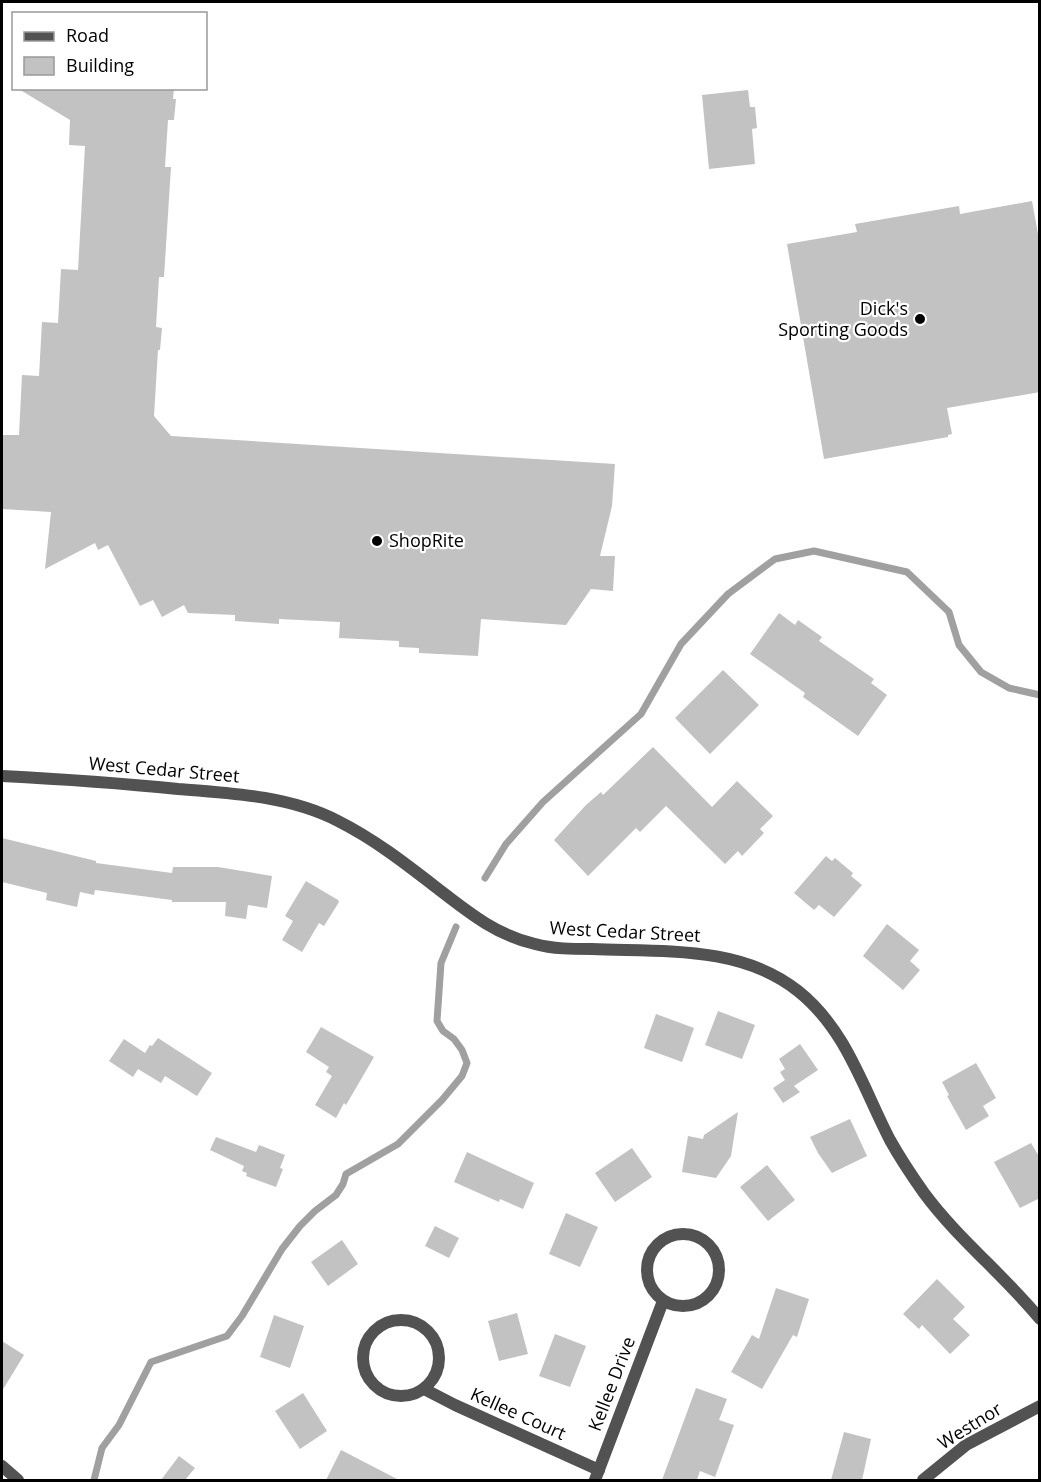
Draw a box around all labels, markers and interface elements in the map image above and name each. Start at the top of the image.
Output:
legend [12,12,207,90]
text: Road [66,23,109,47]
text: Building [66,53,134,77]
place label: Dick's Sporting Goods [778,296,908,341]
marker: Dick's Sporting Goods [913,312,927,326]
place label: ShopRite [389,528,464,552]
marker: ShopRite [370,534,384,548]
street label: West Cedar Street [88,750,240,788]
street label: West Cedar Street [549,915,701,947]
street label: Kellee Drive [582,1333,640,1434]
street label: Kellee Court [467,1381,570,1445]
street label: Westnor [933,1396,1006,1454]

